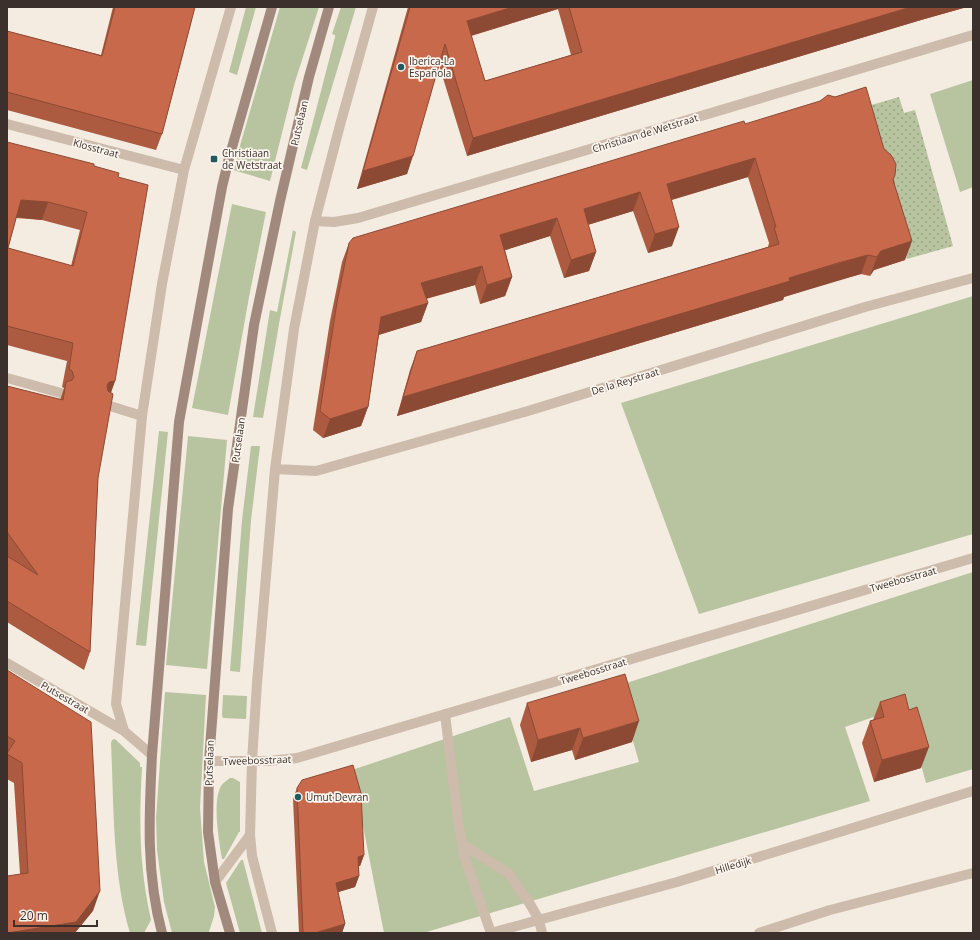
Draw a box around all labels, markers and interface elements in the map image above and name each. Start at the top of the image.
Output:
place label: Iberica-La Española [409,54,454,80]
marker: Iberica-La Española [396,62,406,72]
street label: Putselaan [287,99,311,147]
street label: Christiaan de Wetstraat [591,110,700,156]
street label: Klosstraat [72,135,121,161]
place label: Christiaan de Wetstraat [222,146,282,172]
marker: Christiaan de Wetstraat [209,154,219,164]
street label: De la Reystraat [589,364,661,398]
street label: Putselaan [228,416,248,464]
street label: Tweebosstraat [868,563,938,595]
street label: Tweebosstraat [558,654,628,688]
street label: Putsestraat [38,678,92,717]
street label: Putselaan [201,740,217,786]
street label: Tweebosstraat [223,752,292,768]
place label: Umut Devran [306,790,369,804]
marker: Umut Devran [293,792,303,802]
street label: Hilledijk [713,853,753,877]
scale bar [14,902,97,928]
text: 20 m [20,907,48,924]

